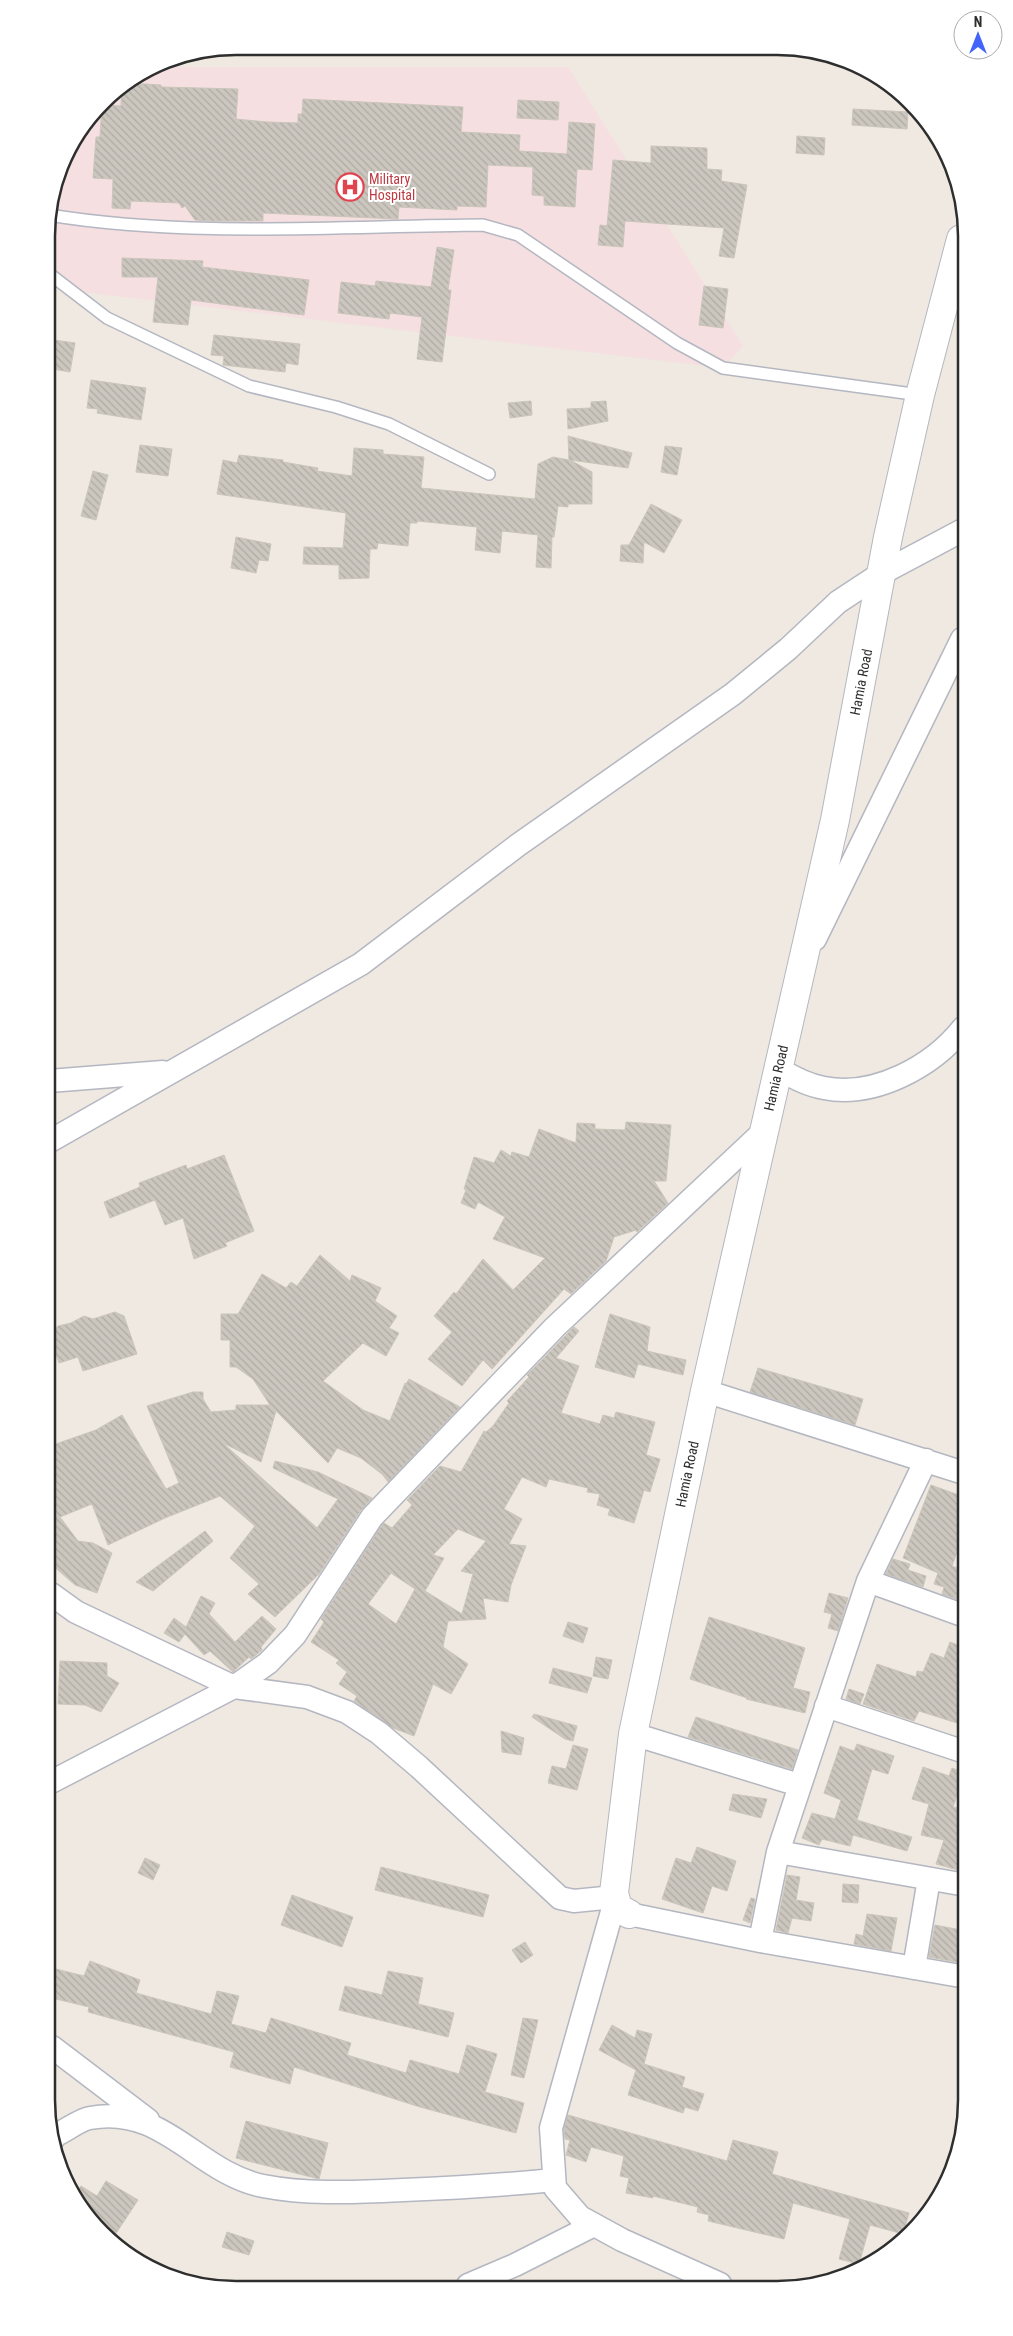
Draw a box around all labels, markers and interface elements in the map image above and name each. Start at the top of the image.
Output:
north arrow [953,10,1003,60]
text: N [974,14,982,30]
place label: Military Hospital [369,171,415,203]
hospital icon: Military Hospital [335,172,365,202]
street label: Hamia Road [847,648,875,716]
street label: Hamia Road [761,1043,791,1113]
street label: Hamia Road [672,1439,702,1509]

